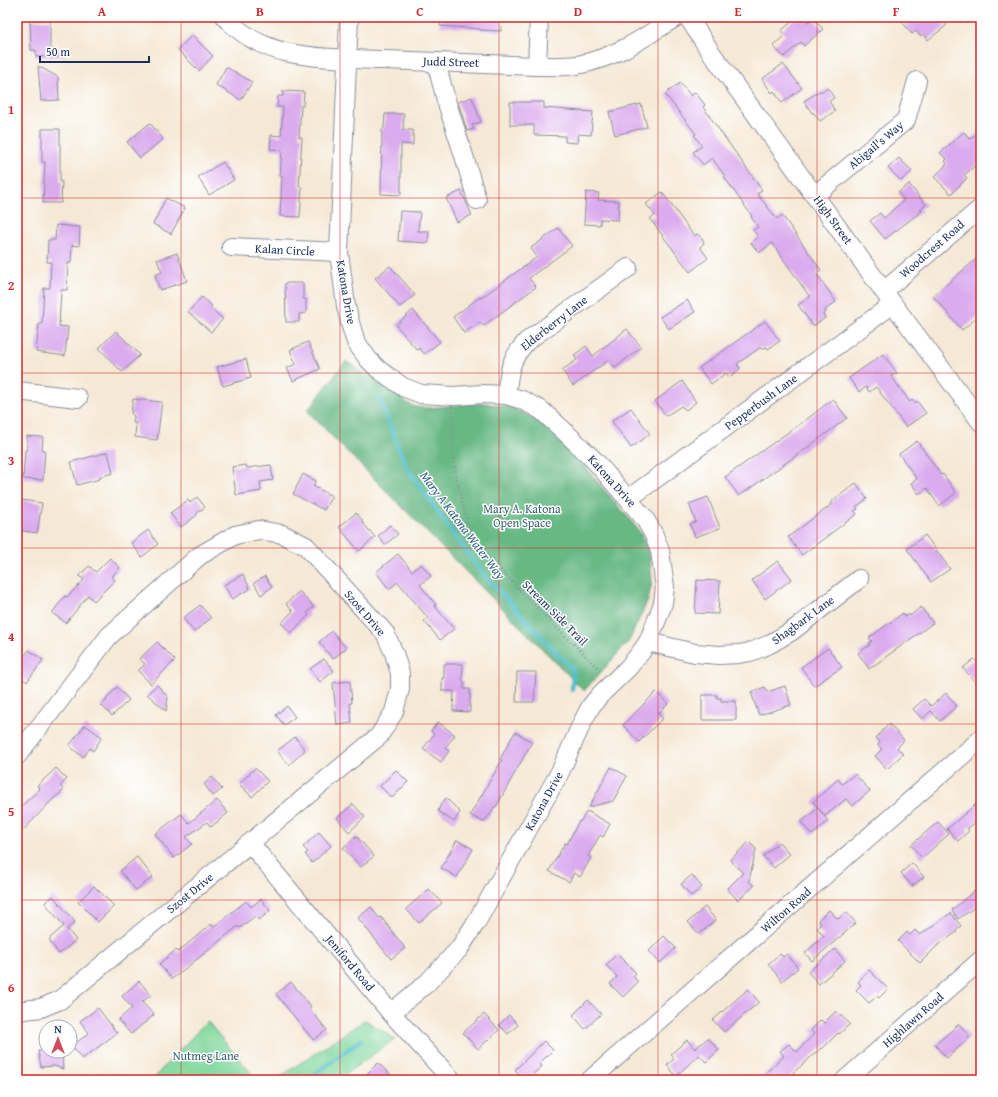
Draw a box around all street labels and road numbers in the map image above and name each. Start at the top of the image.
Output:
street label: Judd Street [421,52,480,71]
street label: Abigail's Way [845,117,907,173]
street label: High Street [810,192,857,248]
street label: Woodcrest Road [896,215,968,282]
street label: Kalan Circle [255,239,316,260]
street label: Katona Drive [332,258,361,326]
street label: Elderberry Lane [517,291,591,354]
street label: Pepperbush Lane [721,369,801,434]
street label: Katona Drive [584,451,641,511]
street label: Stream Side Trail [519,576,592,650]
street label: Szost Drive [341,586,390,640]
street label: Shagbark Lane [768,591,838,648]
street label: Katona Drive [520,768,567,833]
street label: Szost Drive [163,868,217,917]
street label: Wilton Road [757,883,815,936]
street label: Jeniford Road [321,929,379,995]
street label: Highlawn Road [878,988,947,1051]

